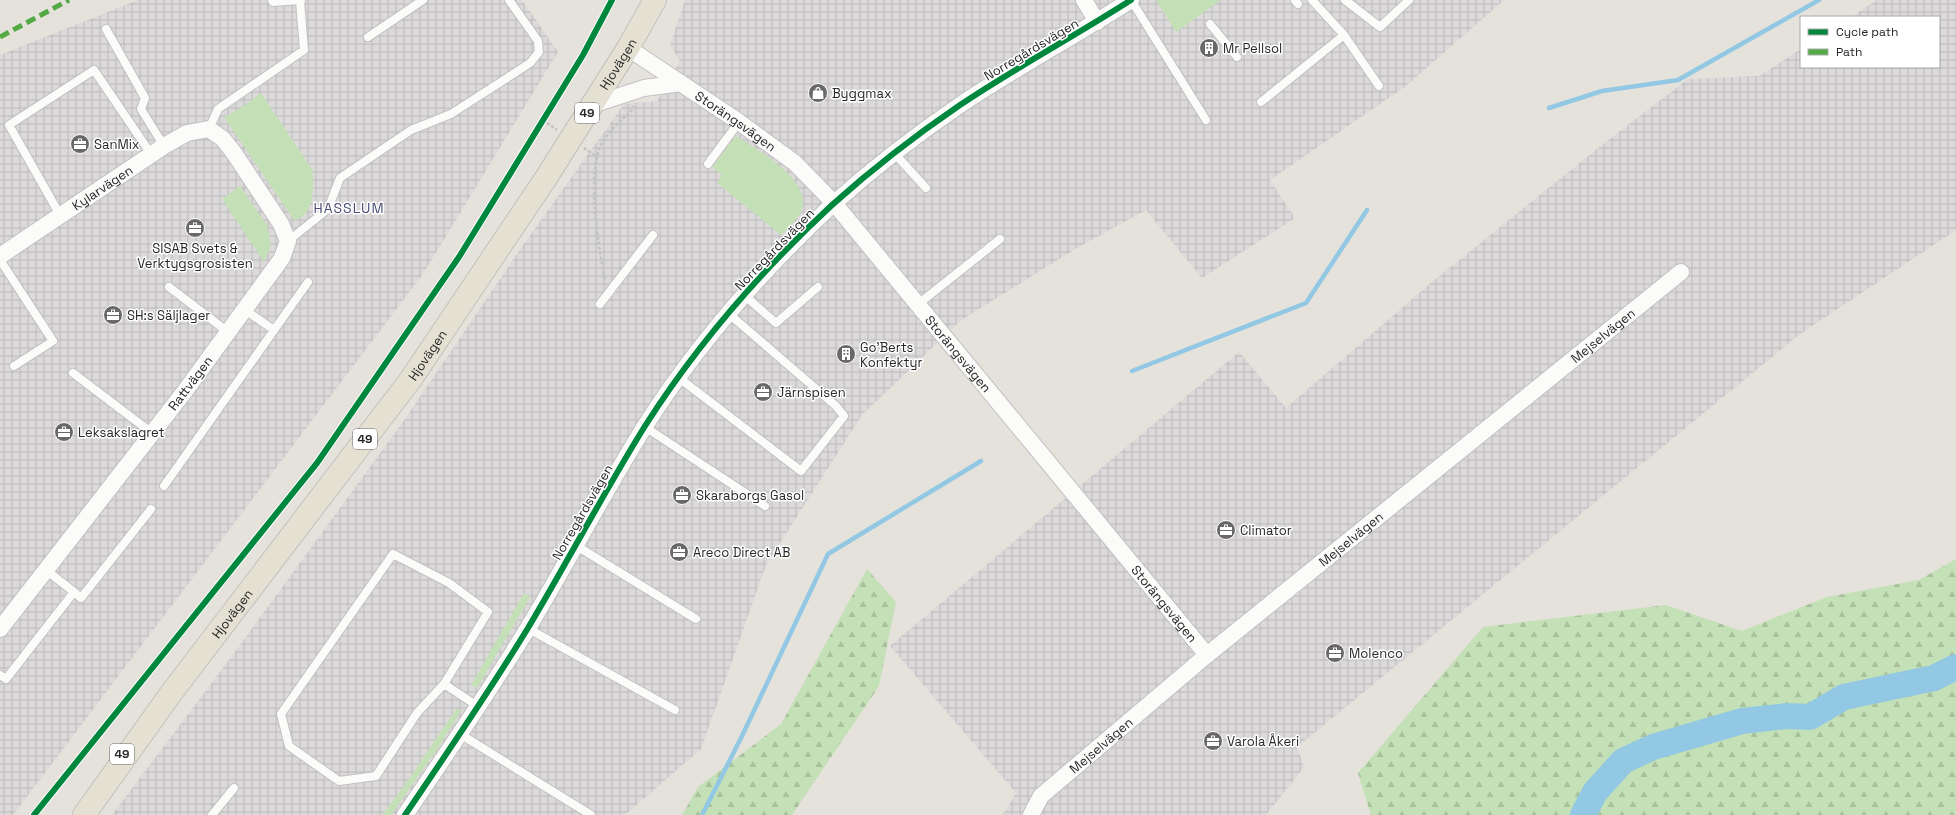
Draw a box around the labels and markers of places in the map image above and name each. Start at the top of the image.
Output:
building icon: Mr Pellsol [1198,37,1220,59]
place label: Mr Pellsol [1223,40,1282,57]
shop icon: Byggmax [807,82,829,104]
place label: Byggmax [832,85,892,102]
office icon: SanMix [69,133,91,155]
place label: SanMix [94,136,140,153]
office icon: SISAB Svets & Verktygsgrosisten [184,217,206,239]
place label: SISAB Svets & Verktygsgrosisten [137,240,253,272]
office icon: SH:s Säljlager [102,304,124,326]
place label: SH:s Säljlager [127,307,210,324]
place label: Go'Berts Konfektyr [860,339,923,371]
building icon: Go'Berts Konfektyr [835,343,857,365]
office icon: Järnspisen [752,381,774,403]
place label: Järnspisen [777,384,846,401]
office icon: Leksakslagret [53,421,75,443]
place label: Leksakslagret [78,424,164,441]
office icon: Skaraborgs Gasol [671,484,693,506]
place label: Skaraborgs Gasol [696,487,804,504]
office icon: Climator [1215,519,1237,541]
place label: Climator [1240,522,1292,539]
office icon: Areco Direct AB [668,541,690,563]
place label: Areco Direct AB [693,544,790,561]
office icon: Molenco [1324,642,1346,664]
place label: Molenco [1349,645,1403,662]
office icon: Varola Åkeri [1202,730,1224,752]
place label: Varola Åkeri [1227,733,1299,750]

